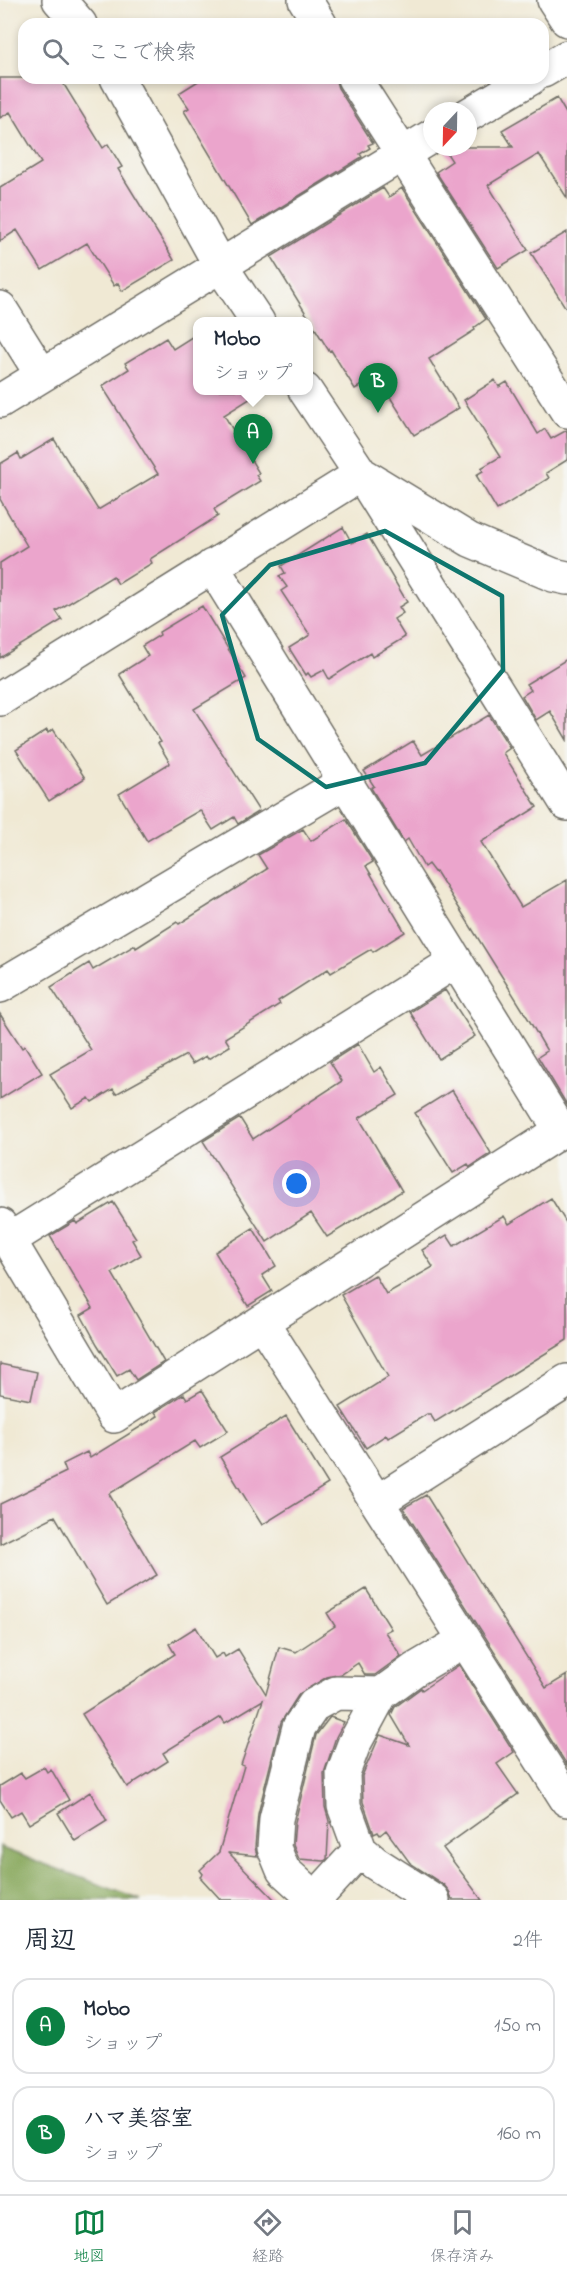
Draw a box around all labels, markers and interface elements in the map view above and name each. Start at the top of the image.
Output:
search box [18,18,549,84]
icon: search [39,35,72,68]
text: ここで検索 [87,38,197,70]
north arrow [423,102,477,156]
popup [193,317,313,395]
text: Mobo [213,324,261,356]
text: ショップ [213,360,293,389]
pin: B [358,364,398,413]
pin: A [234,414,272,464]
your location [282,1169,311,1198]
text: 周辺 [24,1923,76,1961]
text: 2件 [513,1927,543,1956]
text: Mobo [83,1994,130,2026]
text: A [39,2012,52,2041]
text: 150 m [494,2012,541,2041]
text: ショップ [83,2030,162,2059]
text: ハマ美容室 [83,2104,193,2136]
text: B [39,2120,52,2149]
text: 160 m [497,2120,541,2149]
text: ショップ [83,2140,162,2169]
tab: 地図 [73,2206,106,2269]
tab: 経路 [251,2206,284,2269]
tab: 保存済み [430,2206,494,2269]

